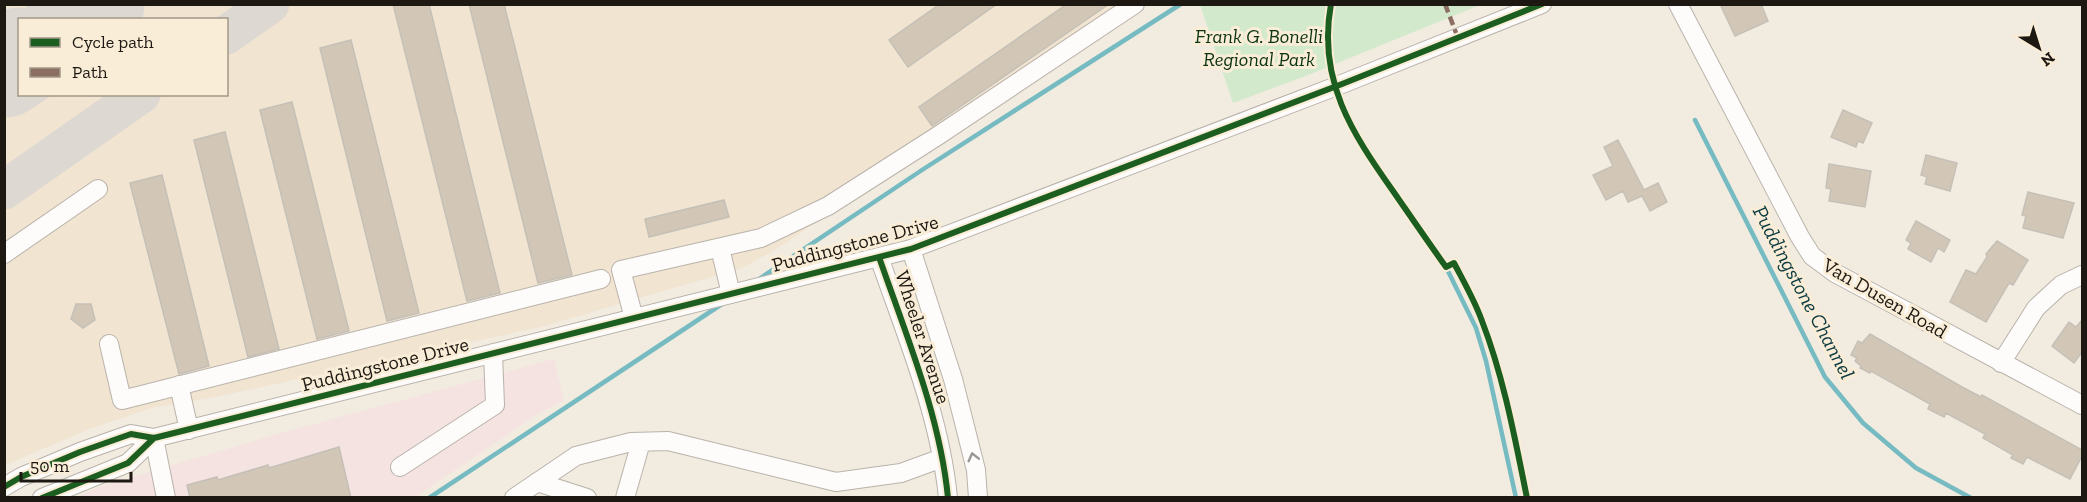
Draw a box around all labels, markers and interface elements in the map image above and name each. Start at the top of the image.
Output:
legend [18,18,228,96]
north arrow [2009,18,2069,78]
park label: Frank G. Bonelli Regional Park [1195,24,1323,71]
text: Cycle path [72,31,154,53]
text: N [2037,48,2059,71]
text: Path [72,61,108,83]
water label: Puddingstone Channel [1748,201,1860,383]
street label: Puddingstone Drive [769,209,941,277]
street label: Van Dusen Road [1818,252,1952,343]
street label: Wheeler Avenue [890,267,956,407]
street label: Puddingstone Drive [299,332,471,396]
scale bar [21,445,130,483]
one-way arrow [967,452,980,462]
text: 50 m [30,455,70,477]

